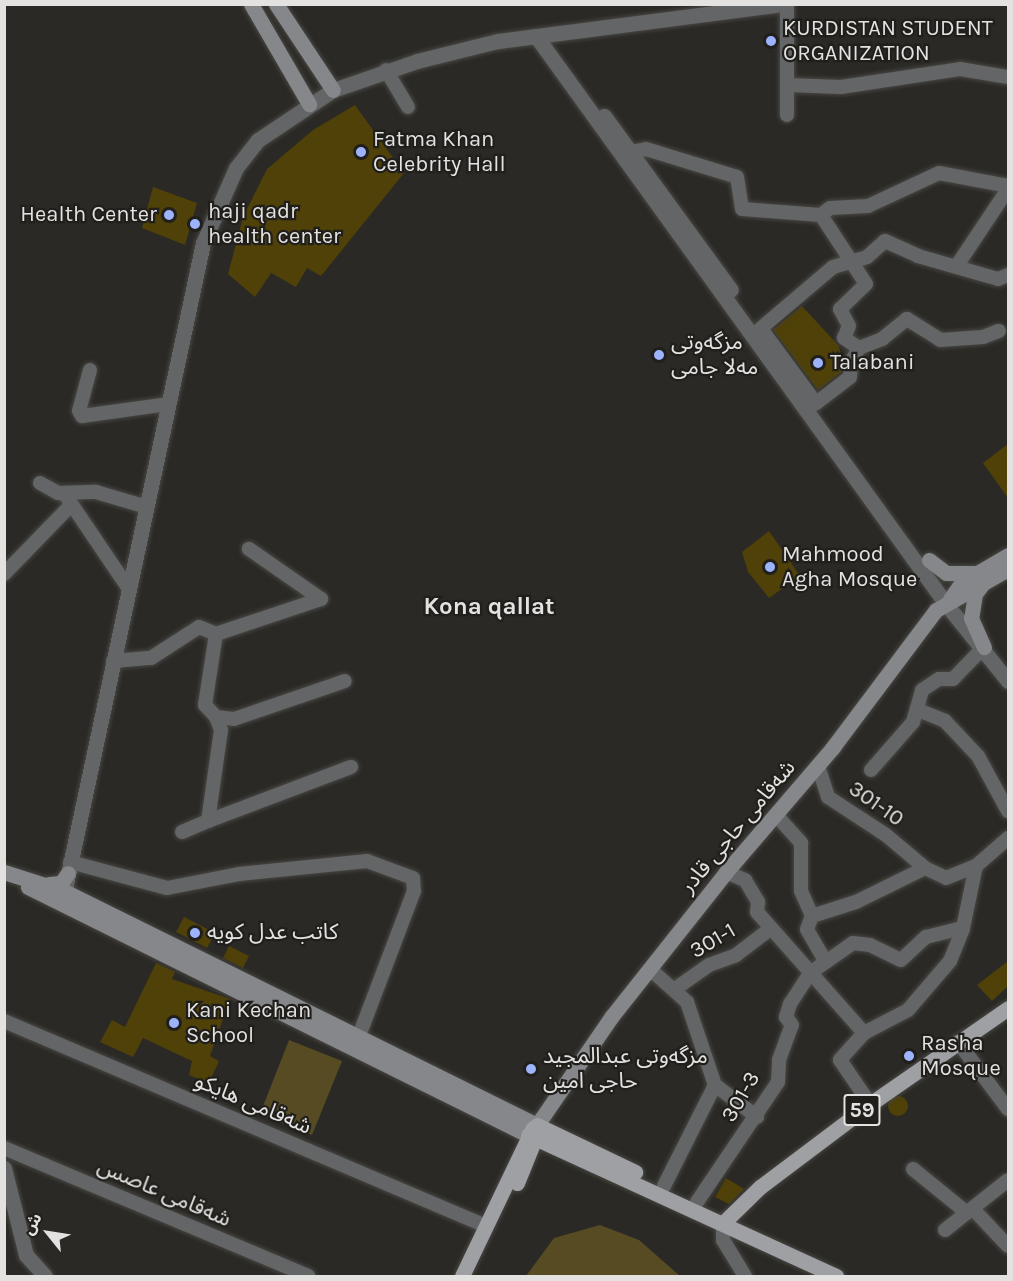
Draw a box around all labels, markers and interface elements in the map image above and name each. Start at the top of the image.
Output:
place label: KURDISTAN STUDENT ORGANIZATION [783,15,993,66]
marker: KURDISTAN STUDENT ORGANIZATION [764,34,778,48]
place label: Fatma Khan Celebrity Hall [373,126,506,178]
marker: Fatma Khan Celebrity Hall [354,145,368,159]
place label: haji qadr health center [208,198,341,249]
place label: Health Center [20,202,157,228]
marker: Health Center [162,208,176,222]
marker: haji qadr health center [186,215,204,233]
place label: مزگه‌وتی مه‌لا جامی [671,329,758,380]
marker: مزگه‌وتی مه‌لا جامی [652,348,666,362]
place label: Talabani [830,350,914,376]
marker: Talabani [811,356,825,370]
place label: Mahmood Agha Mosque [782,541,917,592]
marker: Mahmood Agha Mosque [763,560,777,574]
district label: Kona qallat [423,593,555,621]
street label: شەقامی حاجی قادر [675,755,801,899]
street label: 301-10 [843,776,909,832]
street label: 301-1 [686,918,740,964]
place label: كاتب عدل كويه [207,920,338,946]
marker: كاتب عدل كويه [188,926,202,940]
place label: Kani Kechan School [186,997,311,1048]
marker: Kani Kechan School [167,1016,181,1030]
place label: Rasha Mosque [921,1030,1001,1082]
place label: مزگه‌وتی عبدالمجید حاجی امین [543,1043,708,1094]
marker: Rasha Mosque [902,1049,916,1063]
marker: مزگه‌وتی عبدالمجید حاجی امین [524,1062,538,1076]
street label: 301-3 [716,1067,766,1127]
street label: شه‌قامی هایكو [191,1068,315,1140]
road number: 59 [842,1092,882,1128]
street label: شه‌قامی عاصس [93,1153,235,1233]
north arrow [18,1203,78,1263]
text: ش [18,1210,46,1238]

